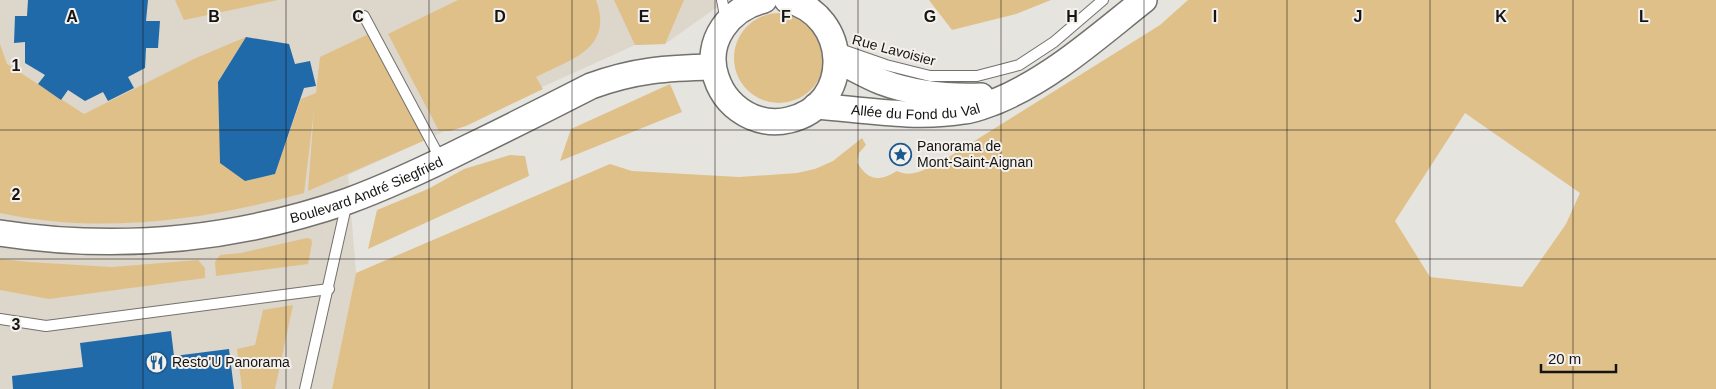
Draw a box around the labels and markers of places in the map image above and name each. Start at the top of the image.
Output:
place label: Panorama de Mont-Saint-Aignan [917,138,1033,170]
place icon: Panorama de Mont-Saint-Aignan [889,142,913,166]
restaurant icon: Resto'U Panorama [144,350,168,374]
place label: Resto'U Panorama [172,354,290,370]

